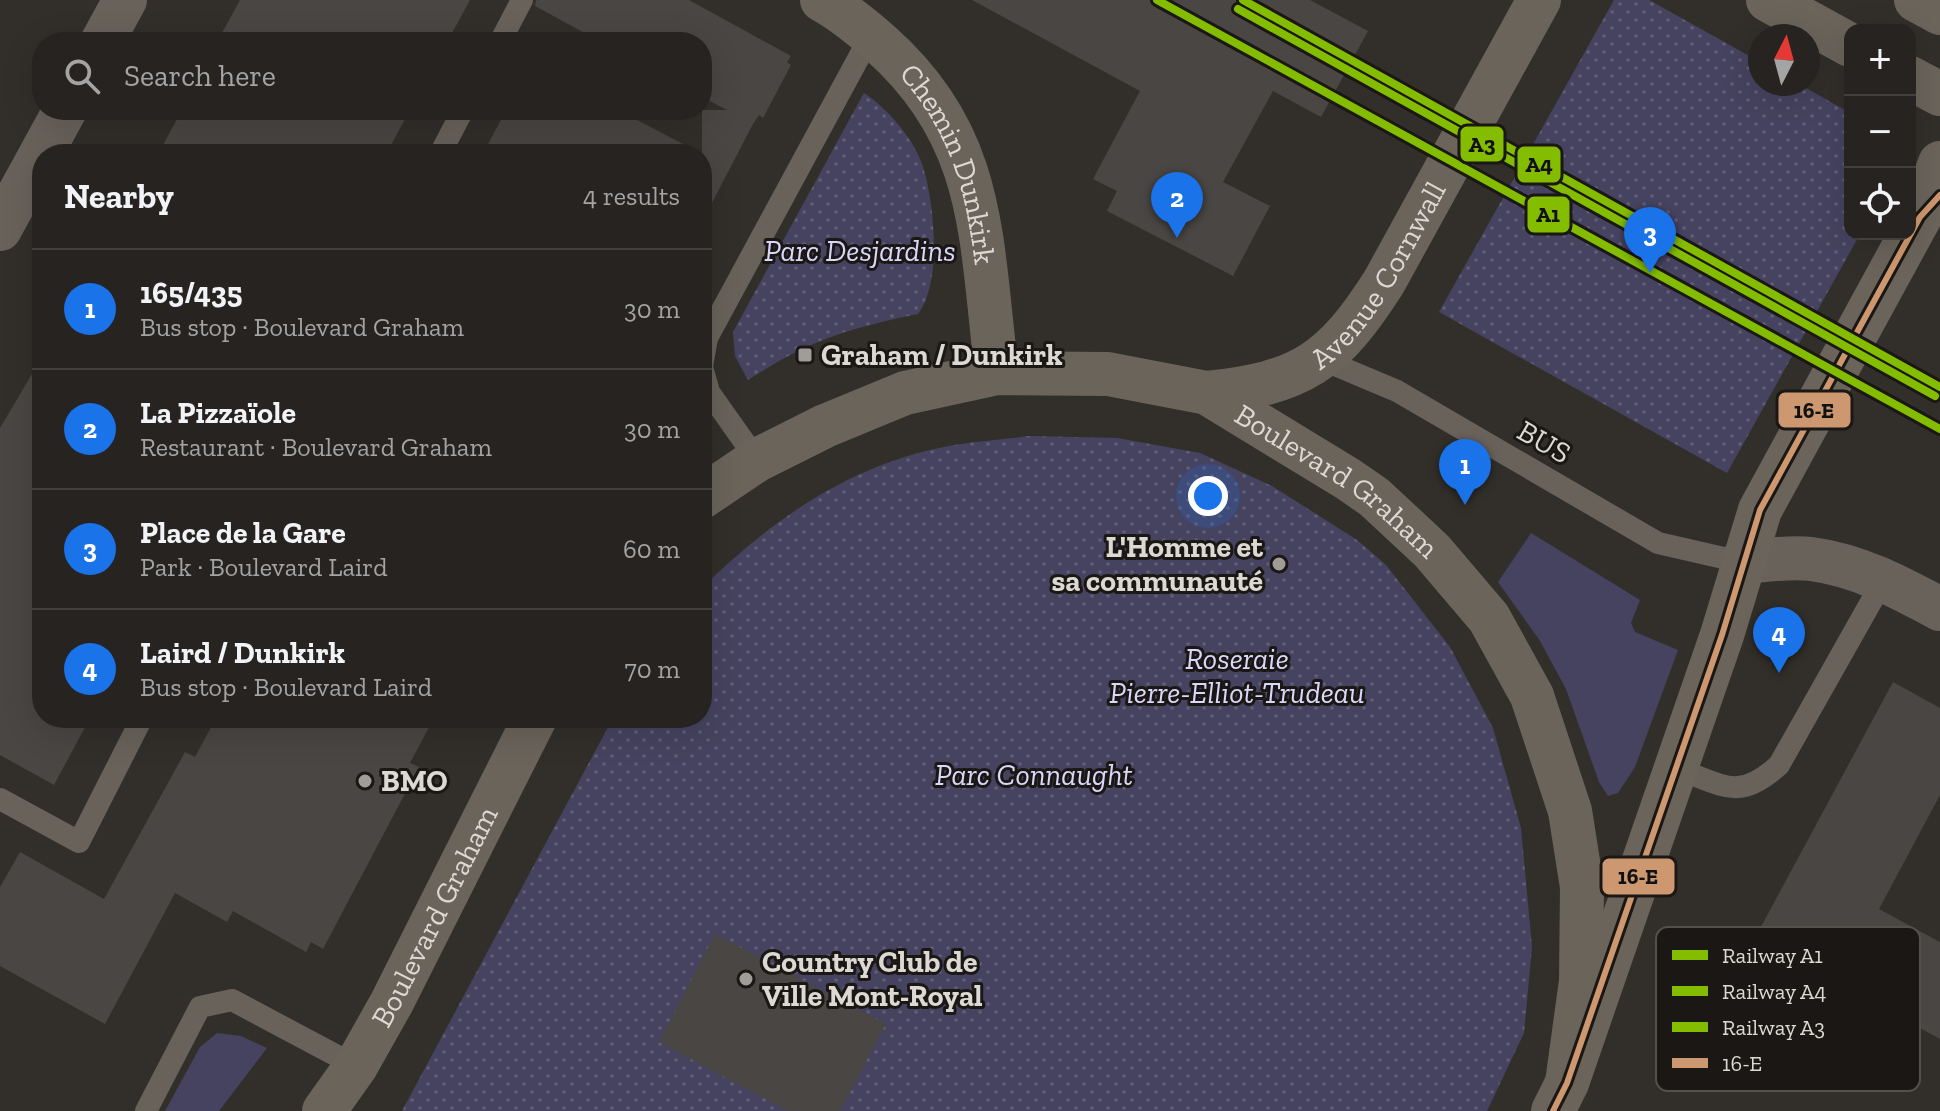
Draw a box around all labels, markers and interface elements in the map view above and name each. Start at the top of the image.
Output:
north arrow [1748,24,1820,96]
map controls [1844,24,1916,240]
button: + [1844,24,1916,96]
search box [32,32,712,120]
icon: search [60,54,104,98]
street label: Chemin Dunkirk [892,56,1003,267]
text: Search here [124,58,276,94]
button: − [1844,96,1916,168]
line badge: A3 [1459,125,1505,163]
text: A3 [1469,131,1496,158]
line badge: A4 [1516,145,1562,184]
text: A4 [1525,151,1553,178]
button: locate [1844,168,1916,240]
pin: 2 [1151,172,1203,238]
street label: Avenue Cornwall [1303,175,1454,377]
text: Nearby [64,176,174,217]
text: 4 results [583,180,680,212]
line badge: A1 [1526,195,1571,234]
text: A1 [1536,201,1560,228]
pin: 3 [1624,207,1676,273]
park label: Parc Desjardins [764,233,956,269]
text: 165/435 [140,275,242,311]
text: 1 [85,293,95,325]
text: 30 m [624,293,680,325]
text: Bus stop · Boulevard Graham [140,311,464,343]
place label: Graham / Dunkirk [821,337,1063,373]
marker: Graham / Dunkirk [796,346,814,364]
line badge: 16-E [1777,391,1852,429]
text: La Pizzaïole [140,395,296,431]
street label: Boulevard Graham [1228,396,1446,566]
text: 16-E [1794,397,1834,424]
text: 2 [83,413,97,445]
text: 30 m [624,413,680,445]
street label: BUS [1511,413,1577,471]
text: Restaurant · Boulevard Graham [140,431,492,463]
pin: 1 [1439,439,1491,505]
your location [1188,476,1228,516]
text: Place de la Gare [140,515,346,551]
place label: L'Homme et sa communauté [1052,529,1264,599]
text: 3 [83,533,97,565]
text: 60 m [623,533,680,565]
text: Park · Boulevard Laird [140,551,388,583]
marker: L'Homme et sa communauté [1270,555,1288,573]
pin: 4 [1753,607,1805,673]
text: Laird / Dunkirk [140,635,345,671]
park label: Roseraie Pierre-Elliot-Trudeau [1109,641,1365,711]
text: 4 [83,653,97,685]
text: 70 m [624,653,680,685]
text: Bus stop · Boulevard Laird [140,671,432,703]
park label: Parc Connaught [935,757,1133,793]
place label: BMO [381,763,448,799]
marker: BMO [356,772,374,790]
street label: Boulevard Graham [364,800,506,1033]
line badge: 16-E [1601,857,1676,896]
text: 16-E [1618,863,1658,890]
legend [1656,927,1920,1091]
text: Railway A1 [1722,942,1823,969]
place label: Country Club de Ville Mont-Royal [762,944,983,1014]
marker: Country Club de Ville Mont-Royal [737,970,755,988]
text: Railway A4 [1722,978,1826,1005]
text: Railway A3 [1722,1014,1825,1041]
text: 16-E [1722,1050,1762,1077]

